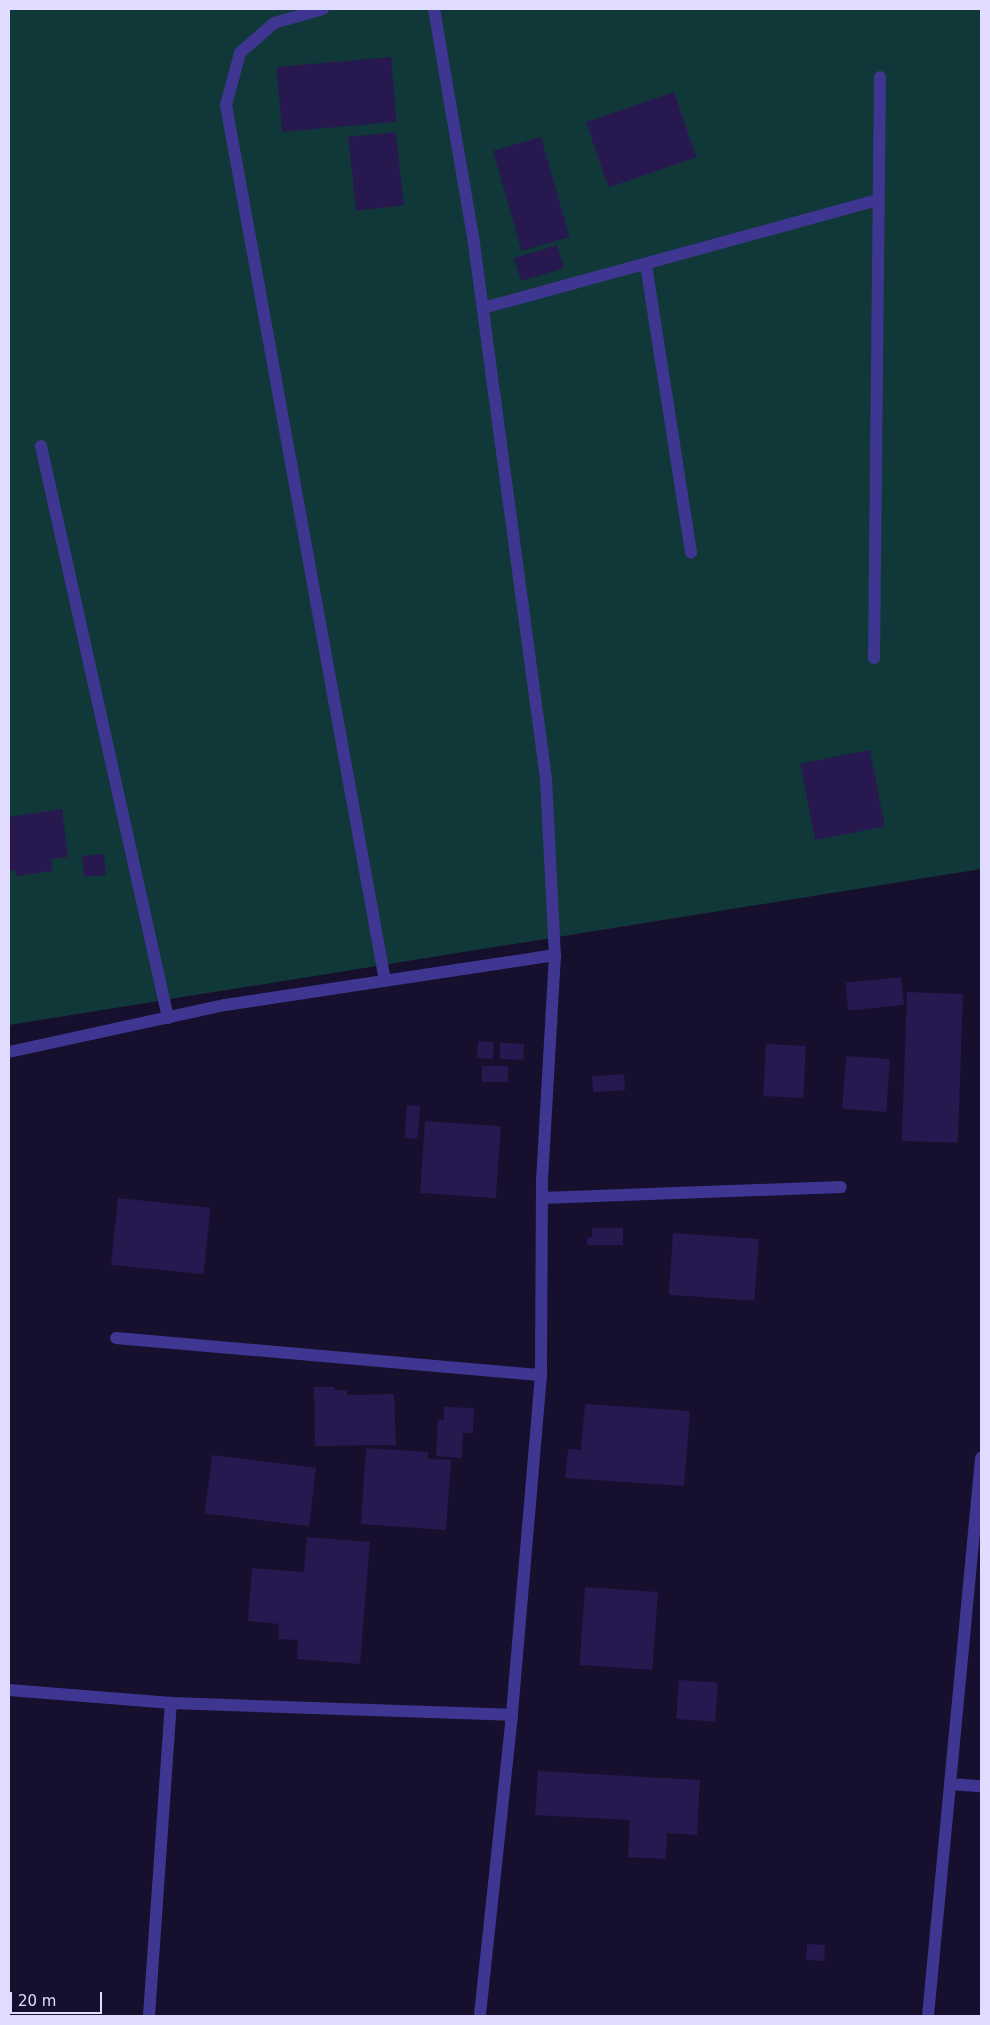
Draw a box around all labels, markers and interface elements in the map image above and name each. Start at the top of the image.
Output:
scale bar [12,1982,105,2014]
text: 20 m [18,1992,56,2010]

